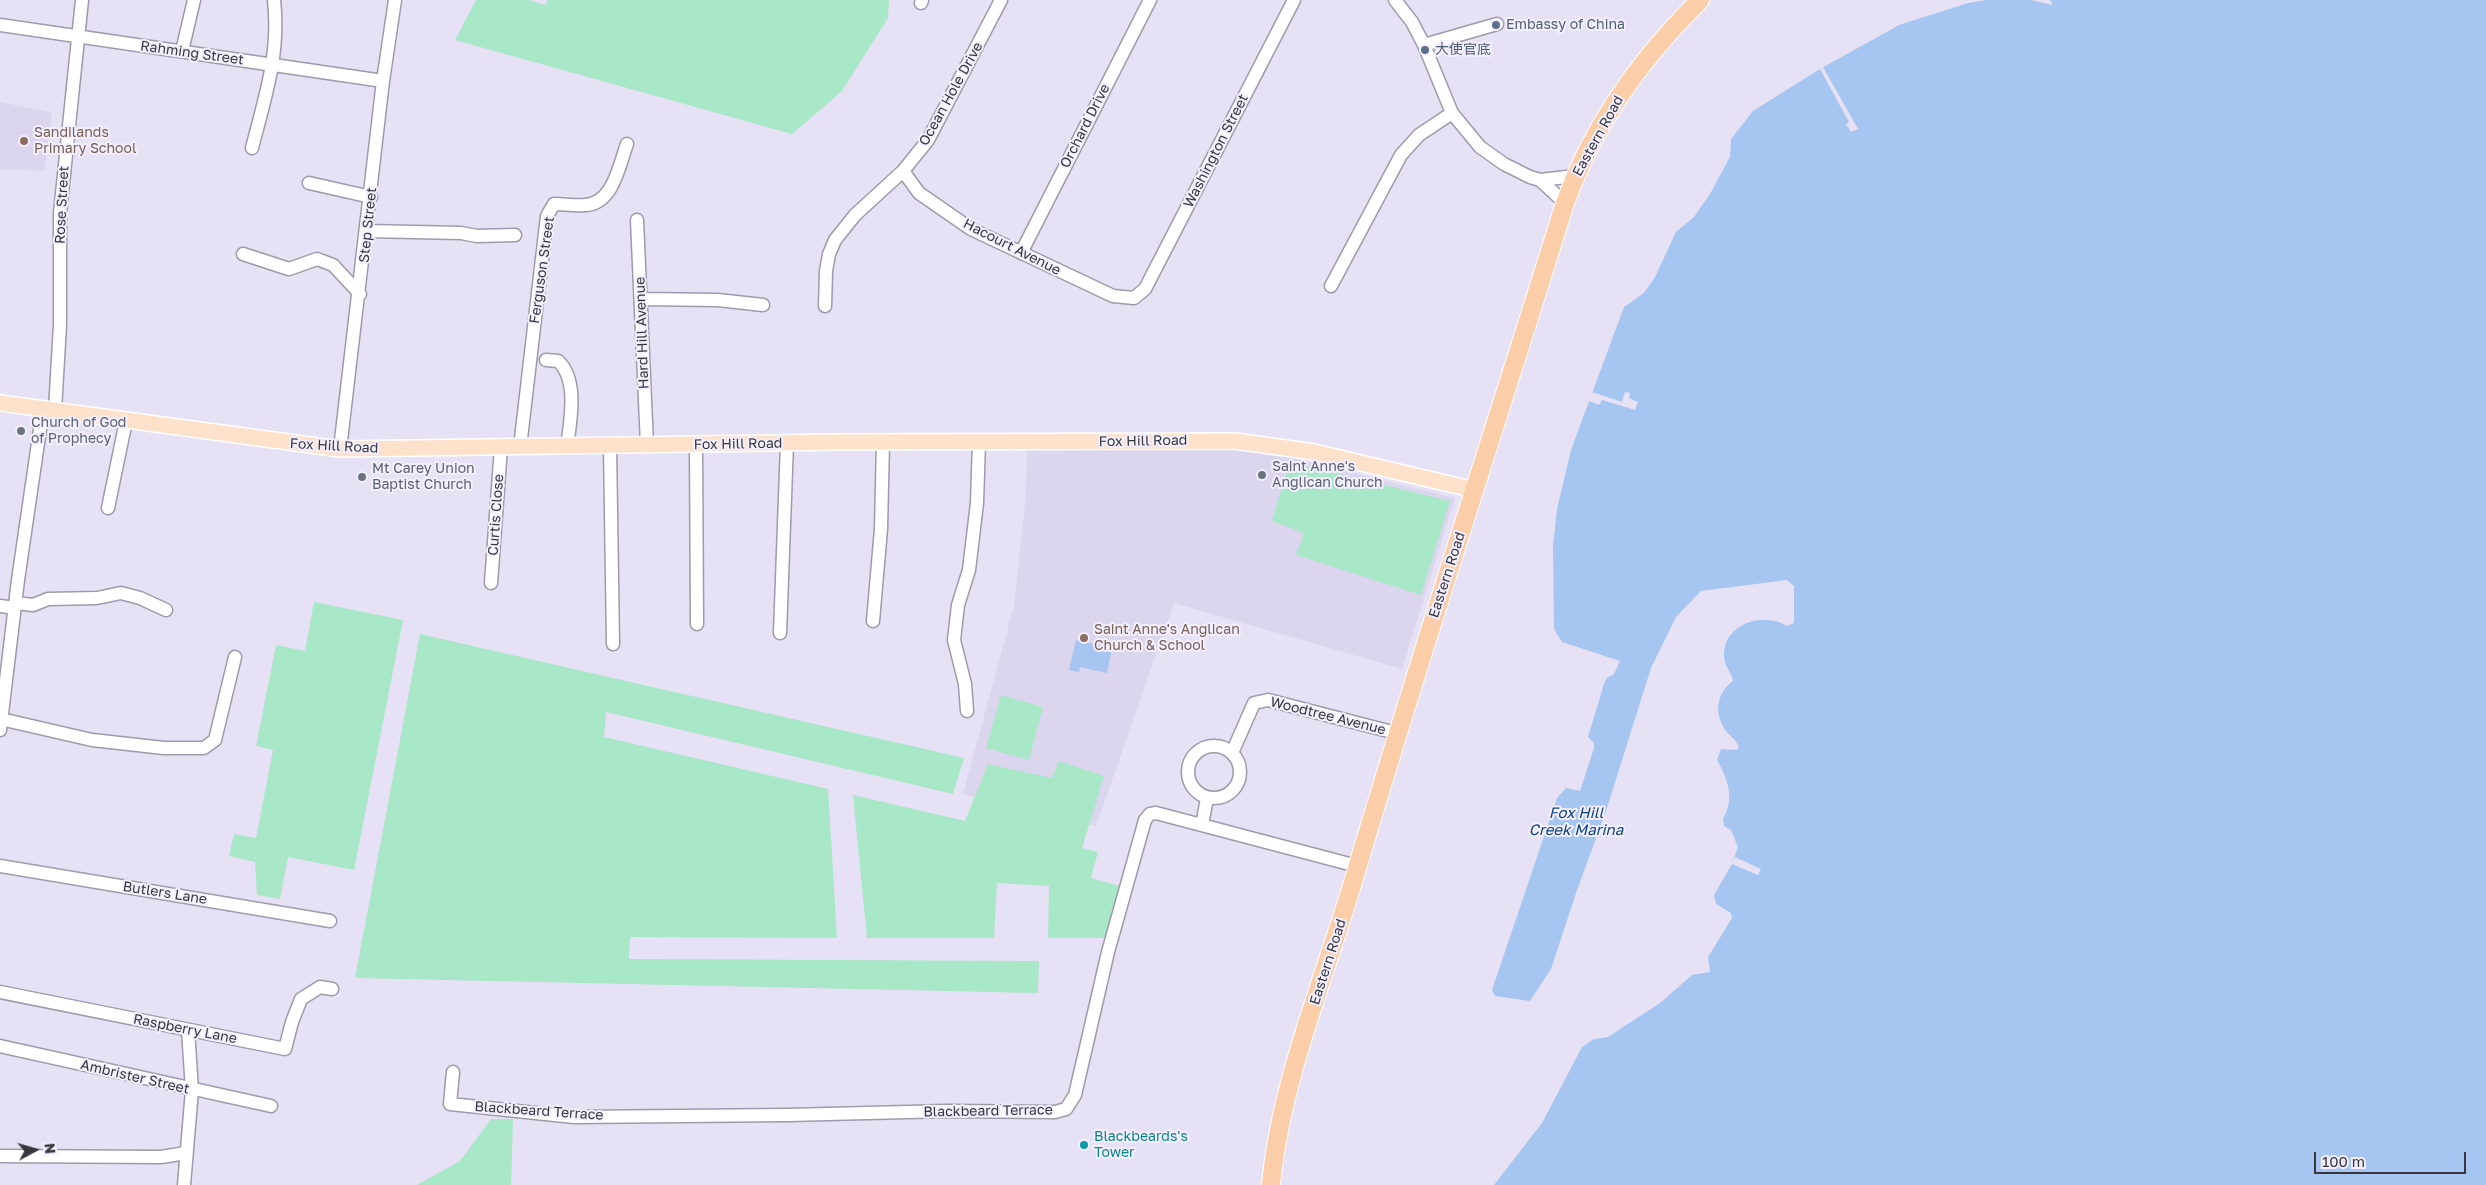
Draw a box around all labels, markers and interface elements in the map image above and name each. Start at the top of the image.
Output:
place label: Embassy of China [1506,17,1625,33]
marker: Embassy of China [1490,19,1502,31]
street label: Rahming Street [139,37,245,69]
street label: Ocean Hole Drive [916,39,986,149]
place label: 大使官底 [1435,42,1491,58]
marker: 大使官底 [1419,44,1431,56]
street label: Orchard Drive [1057,81,1113,171]
street label: Washington Street [1180,91,1252,211]
street label: Eastern Road [1569,93,1627,179]
place label: Sandilands Primary School [34,125,136,158]
marker: Sandilands Primary School [18,135,30,147]
street label: Rose Street [52,165,72,245]
street label: Step Street [356,186,380,264]
street label: Ferguson Street [526,215,558,325]
street label: Hacourt Avenue [960,215,1064,279]
street label: Hard Hill Avenue [632,277,652,389]
place label: Church of God of Prophecy [31,415,126,448]
marker: Church of God of Prophecy [15,425,27,437]
street label: Fox Hill Road [1099,432,1187,450]
street label: Fox Hill Road [289,435,379,457]
street label: Fox Hill Road [694,435,782,453]
place label: Saint Anne's Anglican Church [1272,459,1383,492]
place label: Mt Carey Union Baptist Church [372,461,475,494]
marker: Saint Anne's Anglican Church [1256,469,1268,481]
marker: Mt Carey Union Baptist Church [356,471,368,483]
street label: Curtis Close [485,474,507,556]
street label: Eastern Road [1425,530,1469,620]
place label: Saint Anne's Anglican Church & School [1094,622,1240,654]
marker: Saint Anne's Anglican Church & School [1078,632,1090,644]
street label: Woodtree Avenue [1269,694,1387,738]
water label: Fox Hill Creek Marina [1529,804,1623,839]
street label: Butlers Lane [122,878,208,908]
street label: Eastern Road [1306,917,1350,1007]
street label: Raspberry Lane [132,1011,238,1047]
street label: Ambrister Street [79,1056,191,1098]
street label: Blackbeard Terrace [474,1098,604,1124]
street label: Blackbeard Terrace [923,1101,1053,1121]
north arrow [10,1125,60,1175]
place label: Blackbeards's Tower [1094,1129,1188,1162]
marker: Blackbeards's Tower [1078,1139,1090,1151]
text: N [41,1142,59,1155]
scale bar [2316,1142,2468,1174]
text: 100 m [2322,1152,2365,1170]

